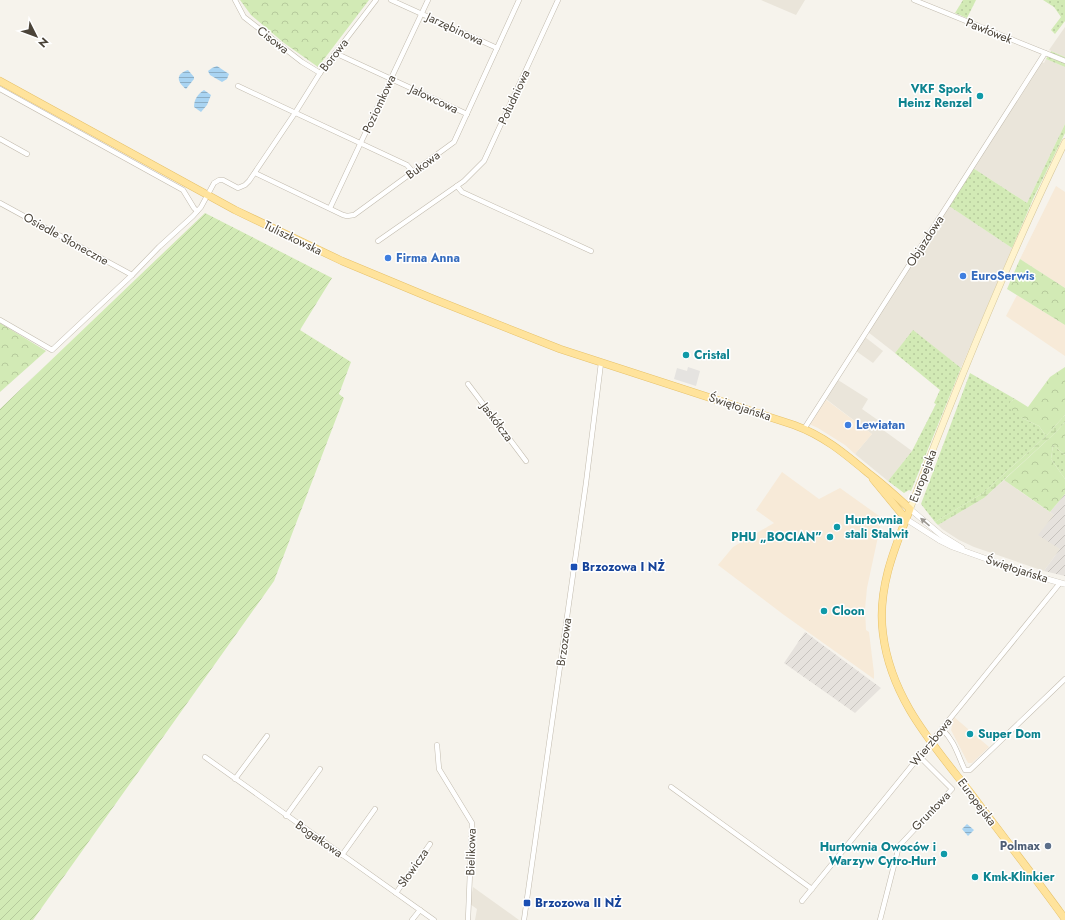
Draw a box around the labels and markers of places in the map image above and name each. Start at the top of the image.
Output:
place label: VKF Spork Heinz Renzel [898,80,972,112]
marker: VKF Spork Heinz Renzel [975,91,985,101]
place label: Firma Anna [396,249,460,267]
marker: Firma Anna [383,253,393,263]
place label: EuroSerwis [971,267,1035,285]
marker: EuroSerwis [958,271,968,281]
place label: Cristal [694,346,730,364]
marker: Cristal [681,350,691,360]
place label: Lewiatan [856,416,905,434]
marker: Lewiatan [843,420,853,430]
place label: Hurtownia stali Stalwit [845,511,908,543]
marker: Hurtownia stali Stalwit [832,522,842,532]
place label: PHU „BOCIAN” [731,528,822,546]
marker: PHU „BOCIAN” [825,532,835,542]
place label: Brzozowa I NŻ [582,558,665,576]
marker: Brzozowa I NŻ [569,562,579,572]
place label: Cloon [832,602,865,620]
marker: Cloon [819,606,829,616]
place label: Super Dom [978,725,1041,743]
marker: Super Dom [965,729,975,739]
place label: Polmax [1000,837,1041,855]
place label: Hurtownia Owoców i Warzyw Cytro-Hurt [820,838,936,870]
marker: Polmax [1043,841,1053,851]
marker: Hurtownia Owoców i Warzyw Cytro-Hurt [939,849,949,859]
place label: Kmk-Klinkier [983,868,1055,886]
marker: Kmk-Klinkier [970,872,980,882]
place label: Brzozowa II NŻ [535,894,622,912]
marker: Brzozowa II NŻ [522,898,532,908]

